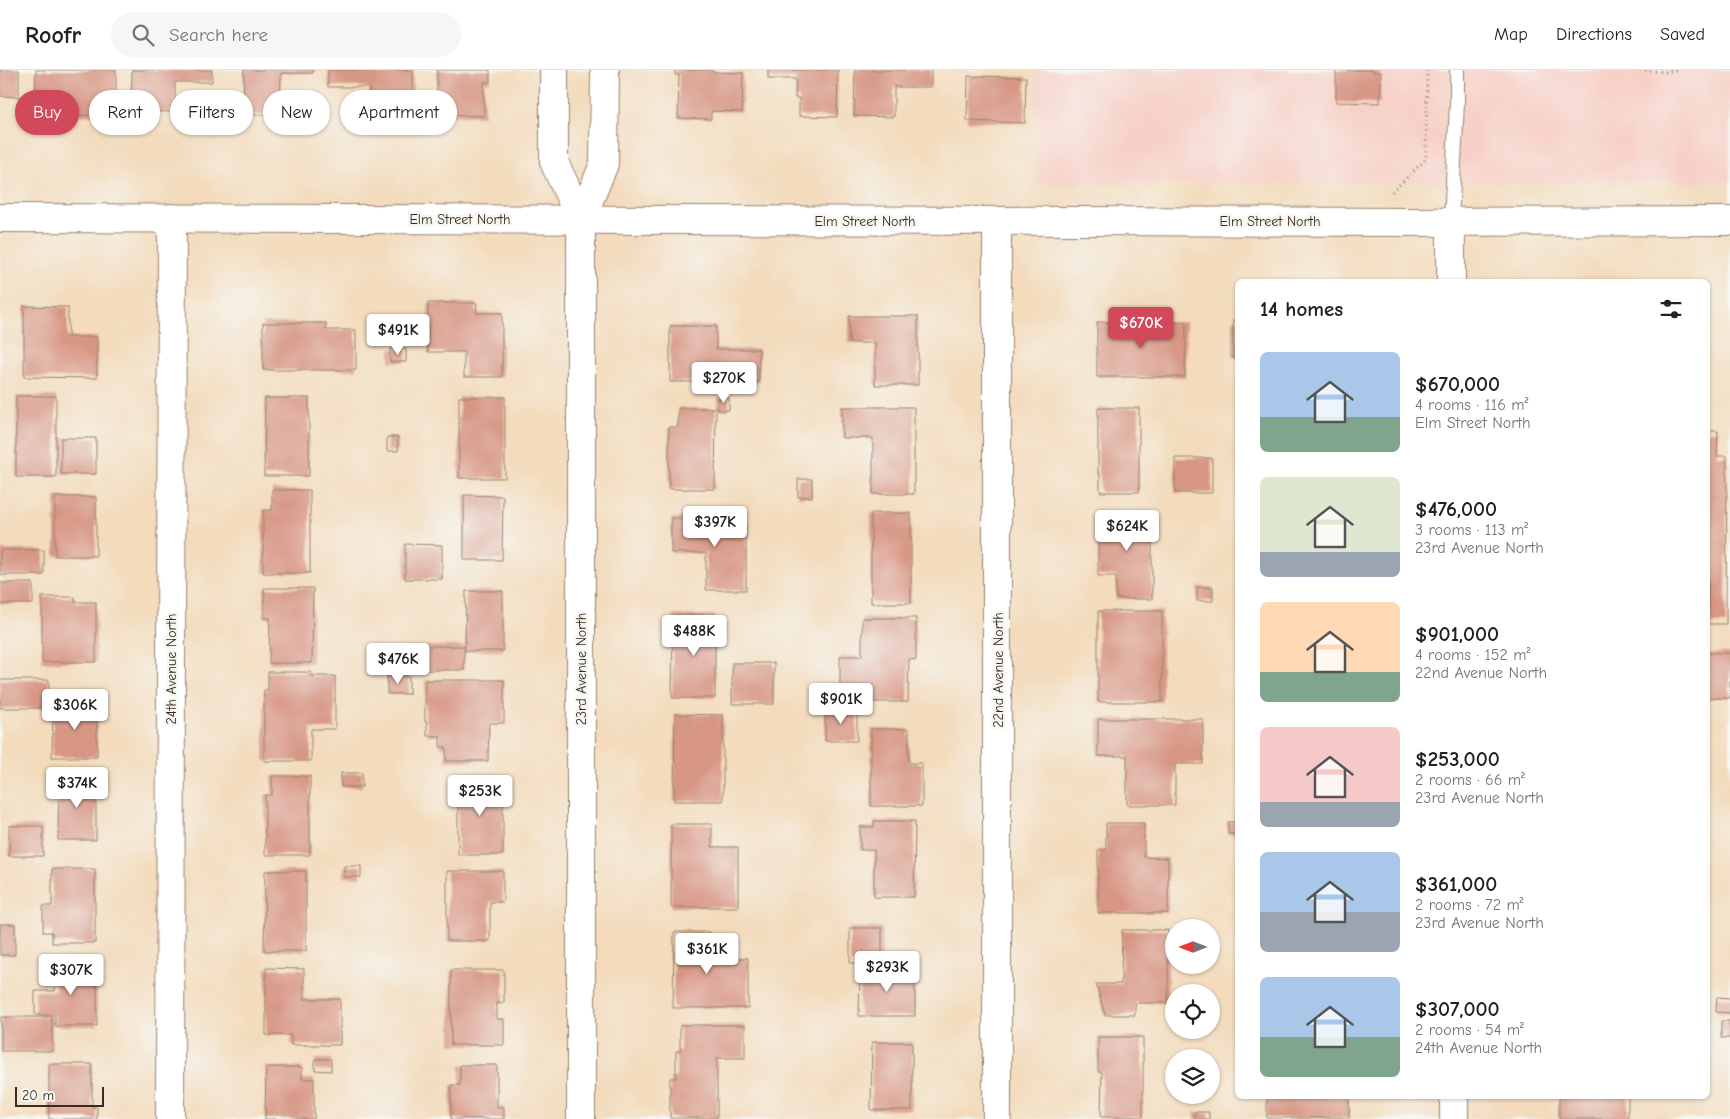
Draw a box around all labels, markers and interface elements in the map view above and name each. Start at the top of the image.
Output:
search box [111,12,461,57]
text: Roofr [25,21,81,49]
icon: search [129,21,157,49]
text: Search here [169,24,268,46]
text: Map [1494,24,1528,45]
text: Directions [1556,24,1632,45]
text: Saved [1660,24,1705,45]
chip: Buy [15,90,79,135]
chip: Rent [89,90,160,135]
chip: Filters [170,90,253,135]
chip: New [263,90,330,135]
chip: Apartment [340,90,457,135]
street label: Elm Street North [409,211,511,228]
street label: Elm Street North [814,213,916,230]
street label: Elm Street North [1219,213,1321,230]
icon: filters [1657,295,1685,323]
text: 14 homes [1260,297,1343,321]
pin: $670K [1106,306,1176,349]
pin: $491K [363,314,433,356]
text: $670K [1119,314,1163,332]
text: $491K [378,321,418,339]
pin: $270K [689,362,759,404]
text: $270K [703,369,745,387]
icon: home [1300,372,1360,432]
text: $670,000 [1415,372,1500,396]
text: 4 rooms · 116 m² [1415,396,1528,414]
text: Elm Street North [1415,414,1531,432]
icon: home [1300,497,1360,557]
text: $476,000 [1415,497,1497,521]
pin: $397K [680,506,750,548]
pin: $624K [1092,510,1162,552]
text: $397K [694,513,736,531]
text: $624K [1106,517,1148,535]
text: 3 rooms · 113 m² [1415,521,1528,539]
text: 23rd Avenue North [1415,539,1544,557]
street label: 22nd Avenue North [990,612,1007,728]
street label: 24th Avenue North [163,613,180,725]
street label: 23rd Avenue North [573,613,590,725]
pin: $488K [659,614,729,657]
text: $488K [673,622,715,640]
icon: home [1300,622,1360,682]
text: $901,000 [1415,622,1499,646]
pin: $476K [363,642,433,685]
text: 4 rooms · 152 m² [1415,646,1530,664]
text: $476K [377,650,419,668]
text: 22nd Avenue North [1415,664,1547,682]
pin: $901K [806,682,876,725]
pin: $306K [40,688,110,731]
text: $901K [820,690,862,708]
text: $306K [53,696,97,714]
icon: home [1300,747,1360,807]
text: $253,000 [1415,747,1500,771]
pin: $374K [42,766,112,809]
text: 2 rooms · 66 m² [1415,771,1525,789]
text: $374K [57,774,97,792]
pin: $253K [445,774,515,817]
text: $253K [459,782,502,800]
text: 23rd Avenue North [1415,789,1544,807]
icon: home [1300,872,1360,932]
text: $361,000 [1415,872,1497,896]
text: 2 rooms · 72 m² [1415,896,1524,914]
text: 23rd Avenue North [1415,914,1544,932]
north arrow [1165,919,1220,974]
map controls [1165,919,1220,1104]
pin: $361K [672,932,742,975]
text: $361K [686,940,728,958]
pin: $293K [852,950,922,993]
pin: $307K [36,954,106,996]
text: $293K [866,958,908,976]
text: $307K [50,961,92,979]
button: locate [1165,984,1220,1039]
icon: home [1300,997,1360,1057]
text: $307,000 [1415,997,1500,1021]
text: 2 rooms · 54 m² [1415,1021,1524,1039]
text: 24th Avenue North [1415,1039,1542,1057]
button: layers [1165,1049,1220,1104]
scale bar [15,1084,104,1107]
text: 20 m [22,1087,54,1104]

